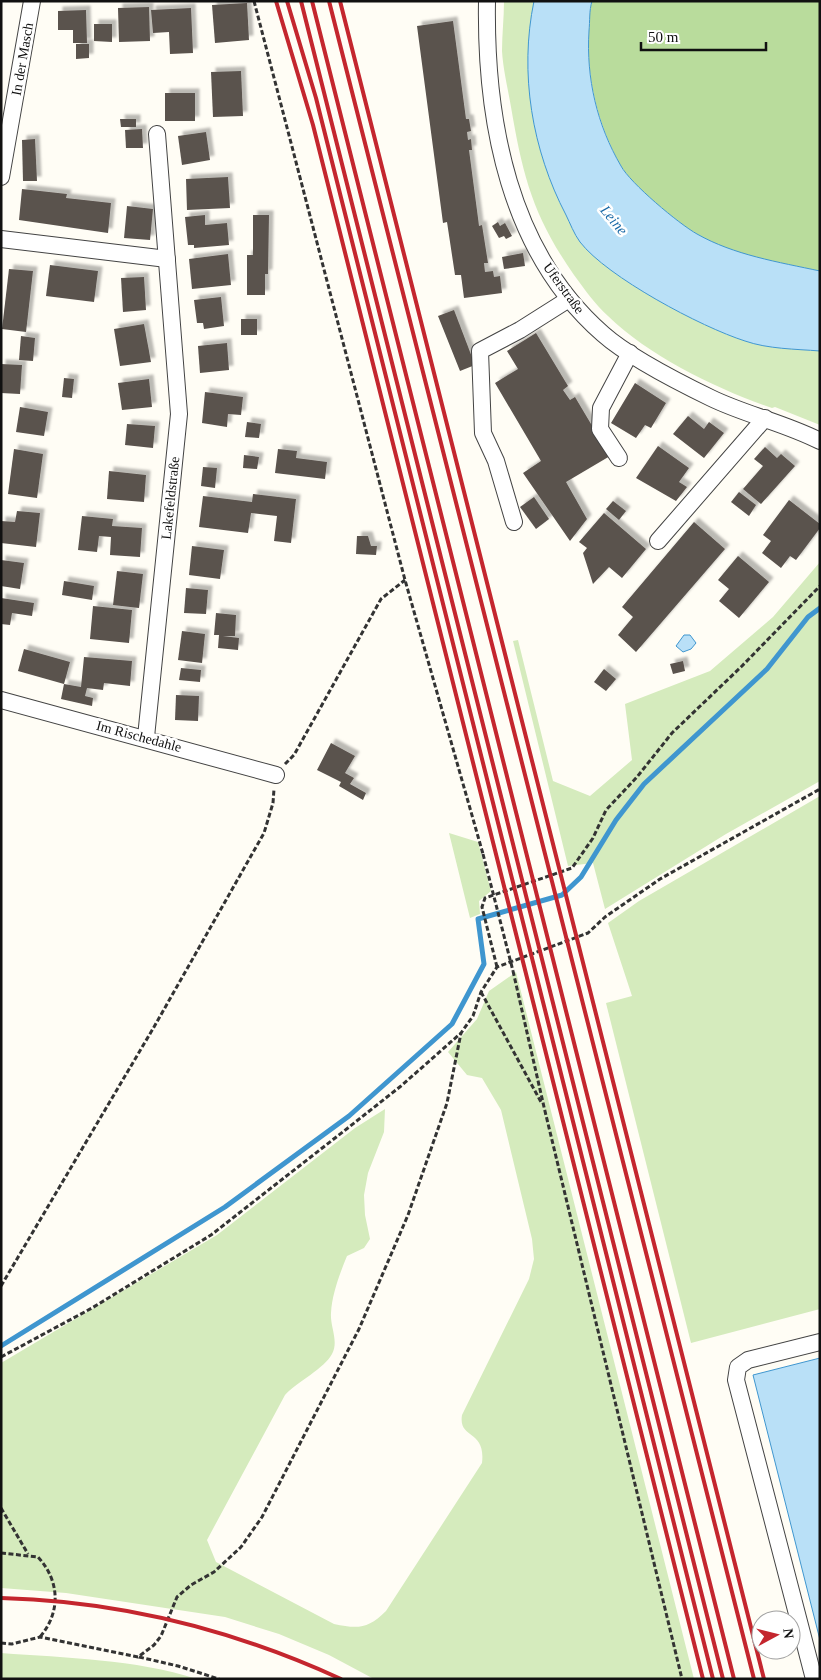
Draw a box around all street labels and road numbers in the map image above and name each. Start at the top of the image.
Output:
street label: In der Masch [9,21,36,97]
street label: Uferstraße [540,260,587,317]
street label: Lakefeldstraße [159,456,182,540]
street label: Im Rischedahle [95,718,183,755]

